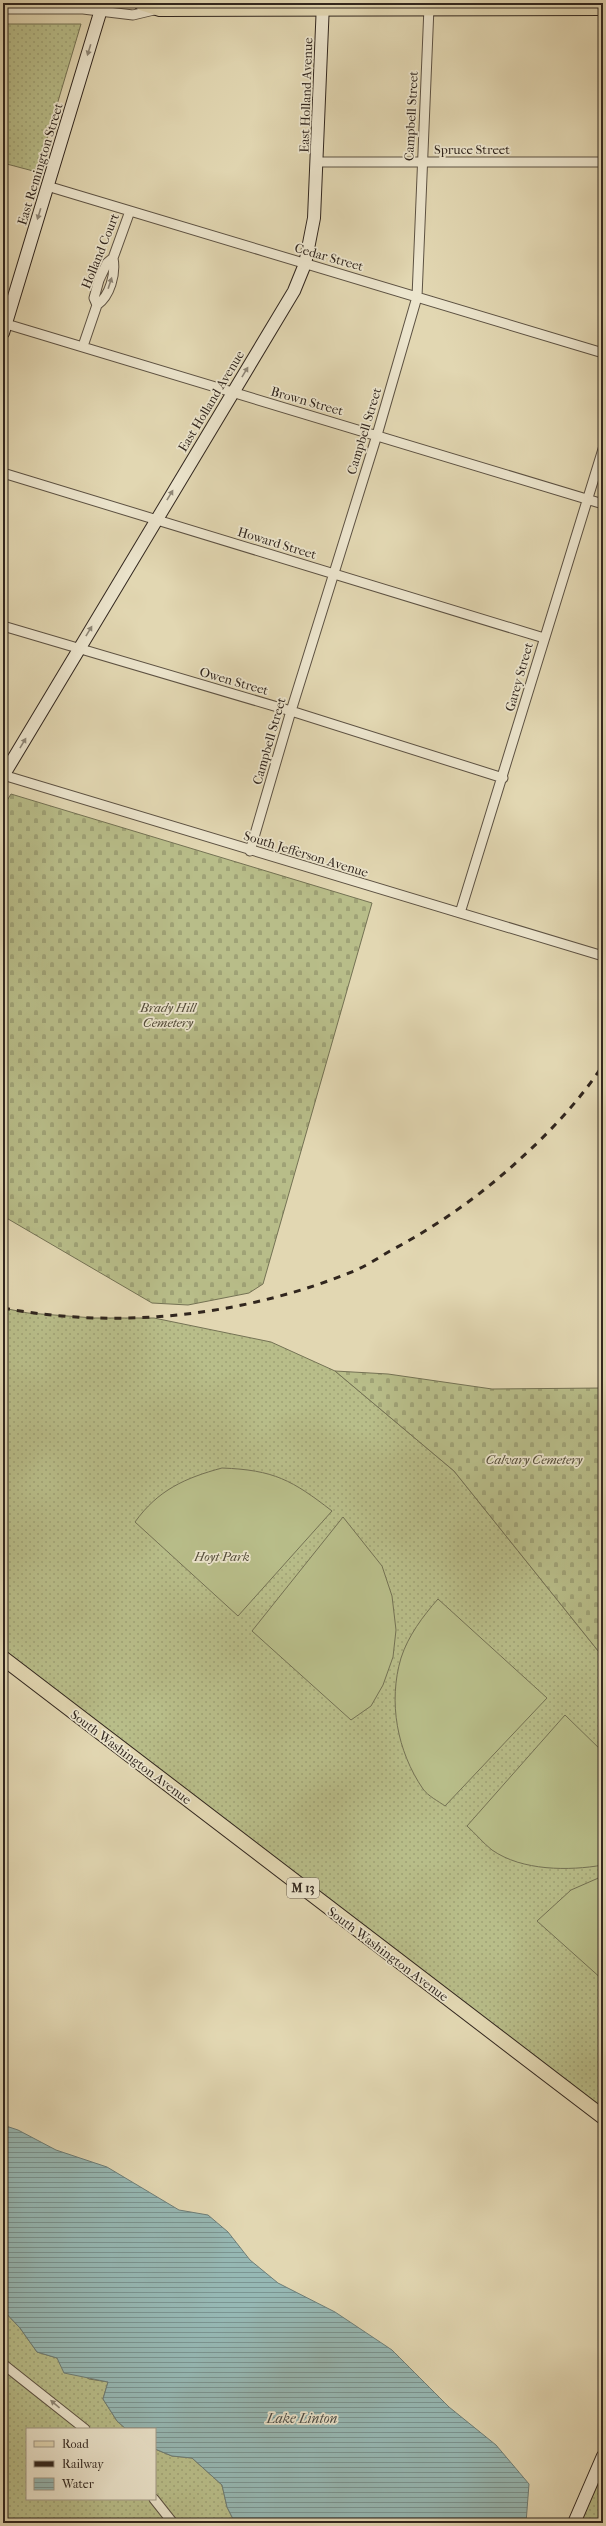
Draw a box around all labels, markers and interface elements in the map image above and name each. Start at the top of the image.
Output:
street label: East Holland Avenue [296,37,316,153]
one-way arrow [86,44,92,56]
street label: Campbell Street [401,70,421,161]
street label: East Remington Street [14,101,66,227]
street label: Spruce Street [434,142,510,157]
one-way arrow [36,208,42,220]
street label: Holland Court [78,211,122,291]
street label: Cedar Street [293,240,365,274]
one-way arrow [108,277,114,289]
street label: East Holland Avenue [175,347,247,454]
one-way arrow [241,367,249,377]
street label: Brown Street [269,384,345,419]
street label: Campbell Street [344,385,384,476]
one-way arrow [166,490,174,500]
street label: Howard Street [236,524,319,562]
one-way arrow [86,625,93,637]
street label: Garey Street [502,641,536,713]
street label: Owen Street [198,664,270,698]
street label: Campbell Street [249,695,289,786]
one-way arrow [19,737,26,749]
street label: South Jefferson Avenue [242,828,371,880]
park label: Brady Hill Cemetery [139,1000,198,1030]
park label: Calvary Cemetery [486,1452,583,1467]
park label: Hoyt Park [193,1549,250,1564]
street label: South Washington Avenue [68,1707,195,1808]
road number: M 13 [287,1878,319,1898]
street label: South Washington Avenue [325,1904,452,2005]
one-way arrow [50,2400,61,2408]
water label: Lake Linton [266,2410,338,2427]
legend [26,2428,156,2500]
text: Road [62,2437,89,2451]
text: Railway [62,2457,104,2471]
text: Water [61,2477,95,2491]

